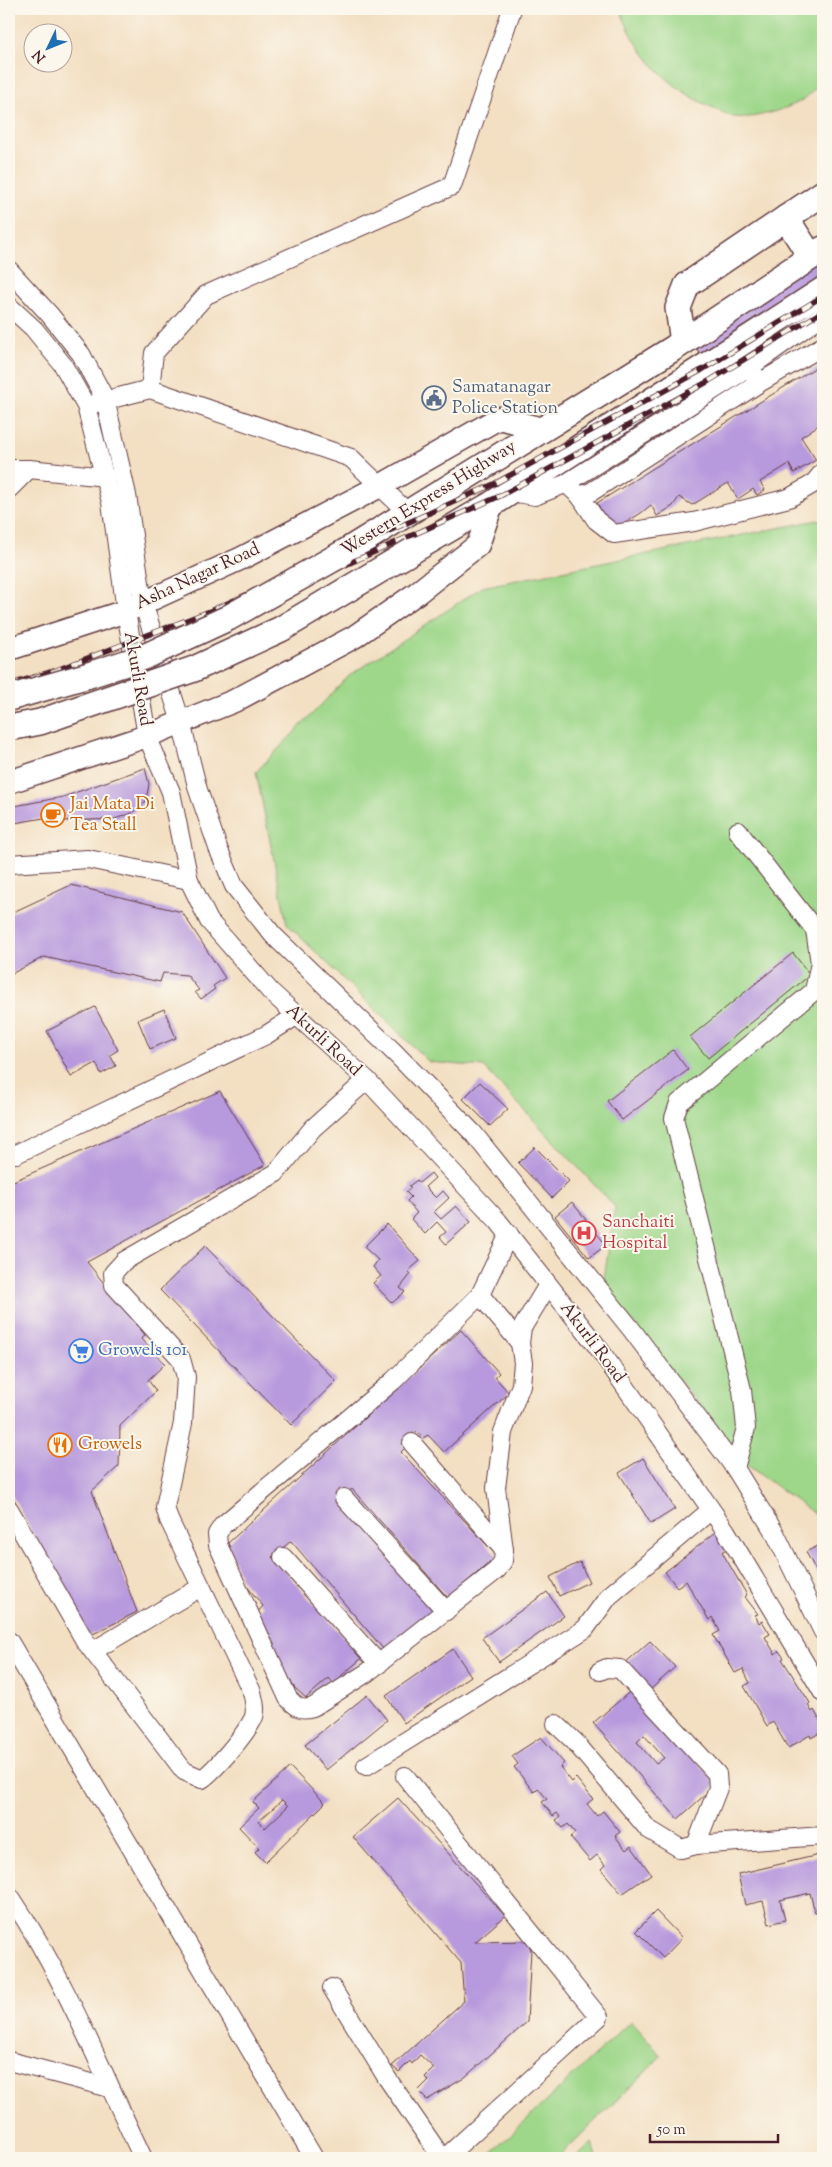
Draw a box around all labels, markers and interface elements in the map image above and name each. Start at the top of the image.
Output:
north arrow [22,22,72,72]
text: N [29,45,51,66]
place label: Samatanagar Police Station [452,375,559,422]
public building icon: Samatanagar Police Station [421,385,447,411]
street label: Western Express Highway [336,434,522,564]
street label: Asha Nagar Road [132,537,264,617]
street label: Akurli Road [116,630,158,728]
place label: Jai Mata Di Tea Stall [69,792,155,839]
cafe icon: Jai Mata Di Tea Stall [40,802,66,828]
street label: Akurli Road [279,999,367,1083]
place label: Sanchaiti Hospital [602,1210,675,1257]
hospital icon: Sanchaiti Hospital [571,1220,597,1246]
street label: Akurli Road [553,1297,631,1389]
supermarket icon: Growels 101 [68,1338,94,1364]
place label: Growels 101 [98,1338,187,1364]
restaurant icon: Growels [47,1432,73,1458]
place label: Growels [78,1432,142,1458]
scale bar [650,2112,777,2144]
text: 50 m [656,2120,686,2141]

